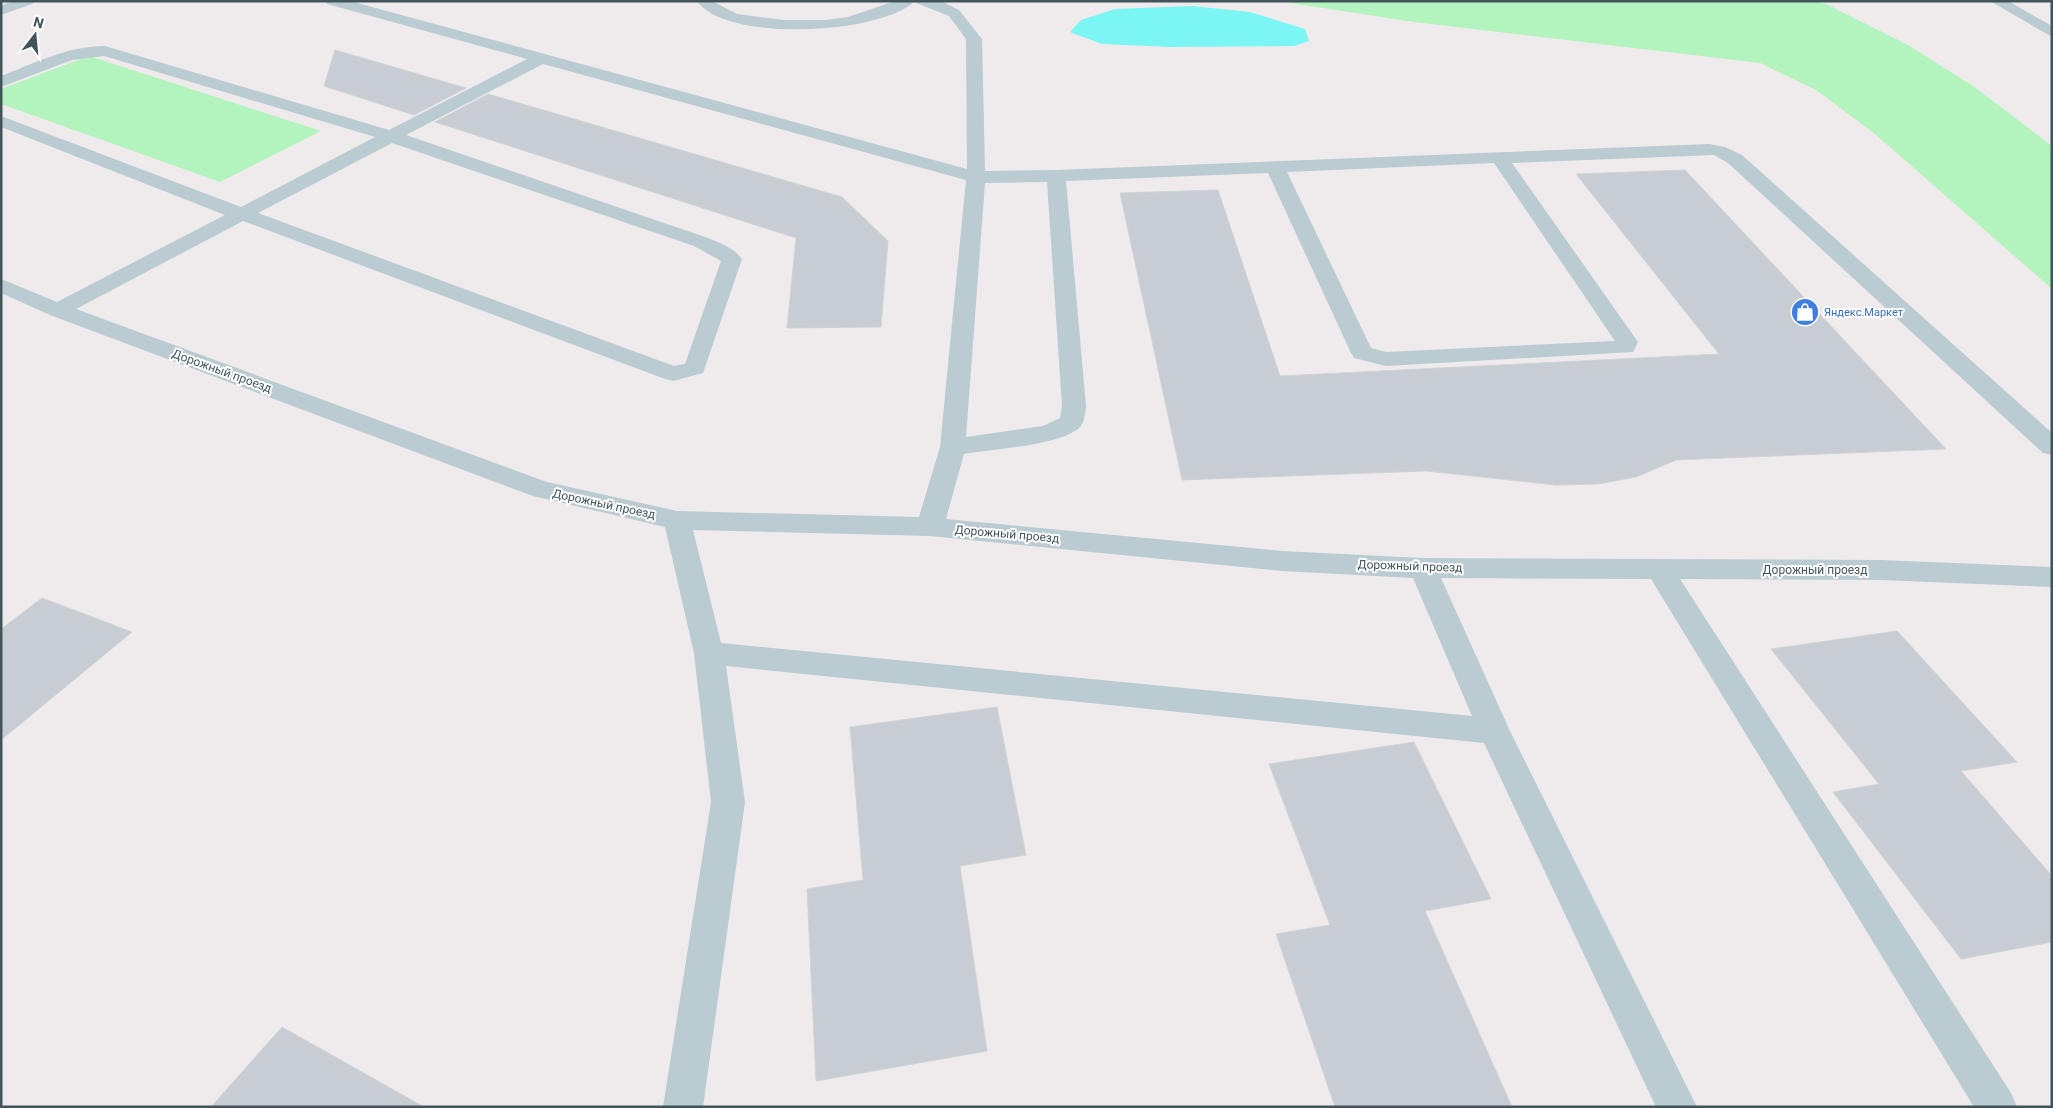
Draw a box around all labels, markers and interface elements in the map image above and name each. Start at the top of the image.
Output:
north arrow [10,10,60,60]
text: N [32,13,46,32]
shop icon: Яндекс.Маркет [1790,297,1820,327]
place label: Яндекс.Маркет [1824,306,1904,319]
street label: Дорожный проезд [170,346,274,396]
street label: Дорожный проезд [551,486,657,522]
street label: Дорожный проезд [954,522,1060,546]
street label: Дорожный проезд [1357,557,1463,575]
street label: Дорожный проезд [1763,563,1867,577]

